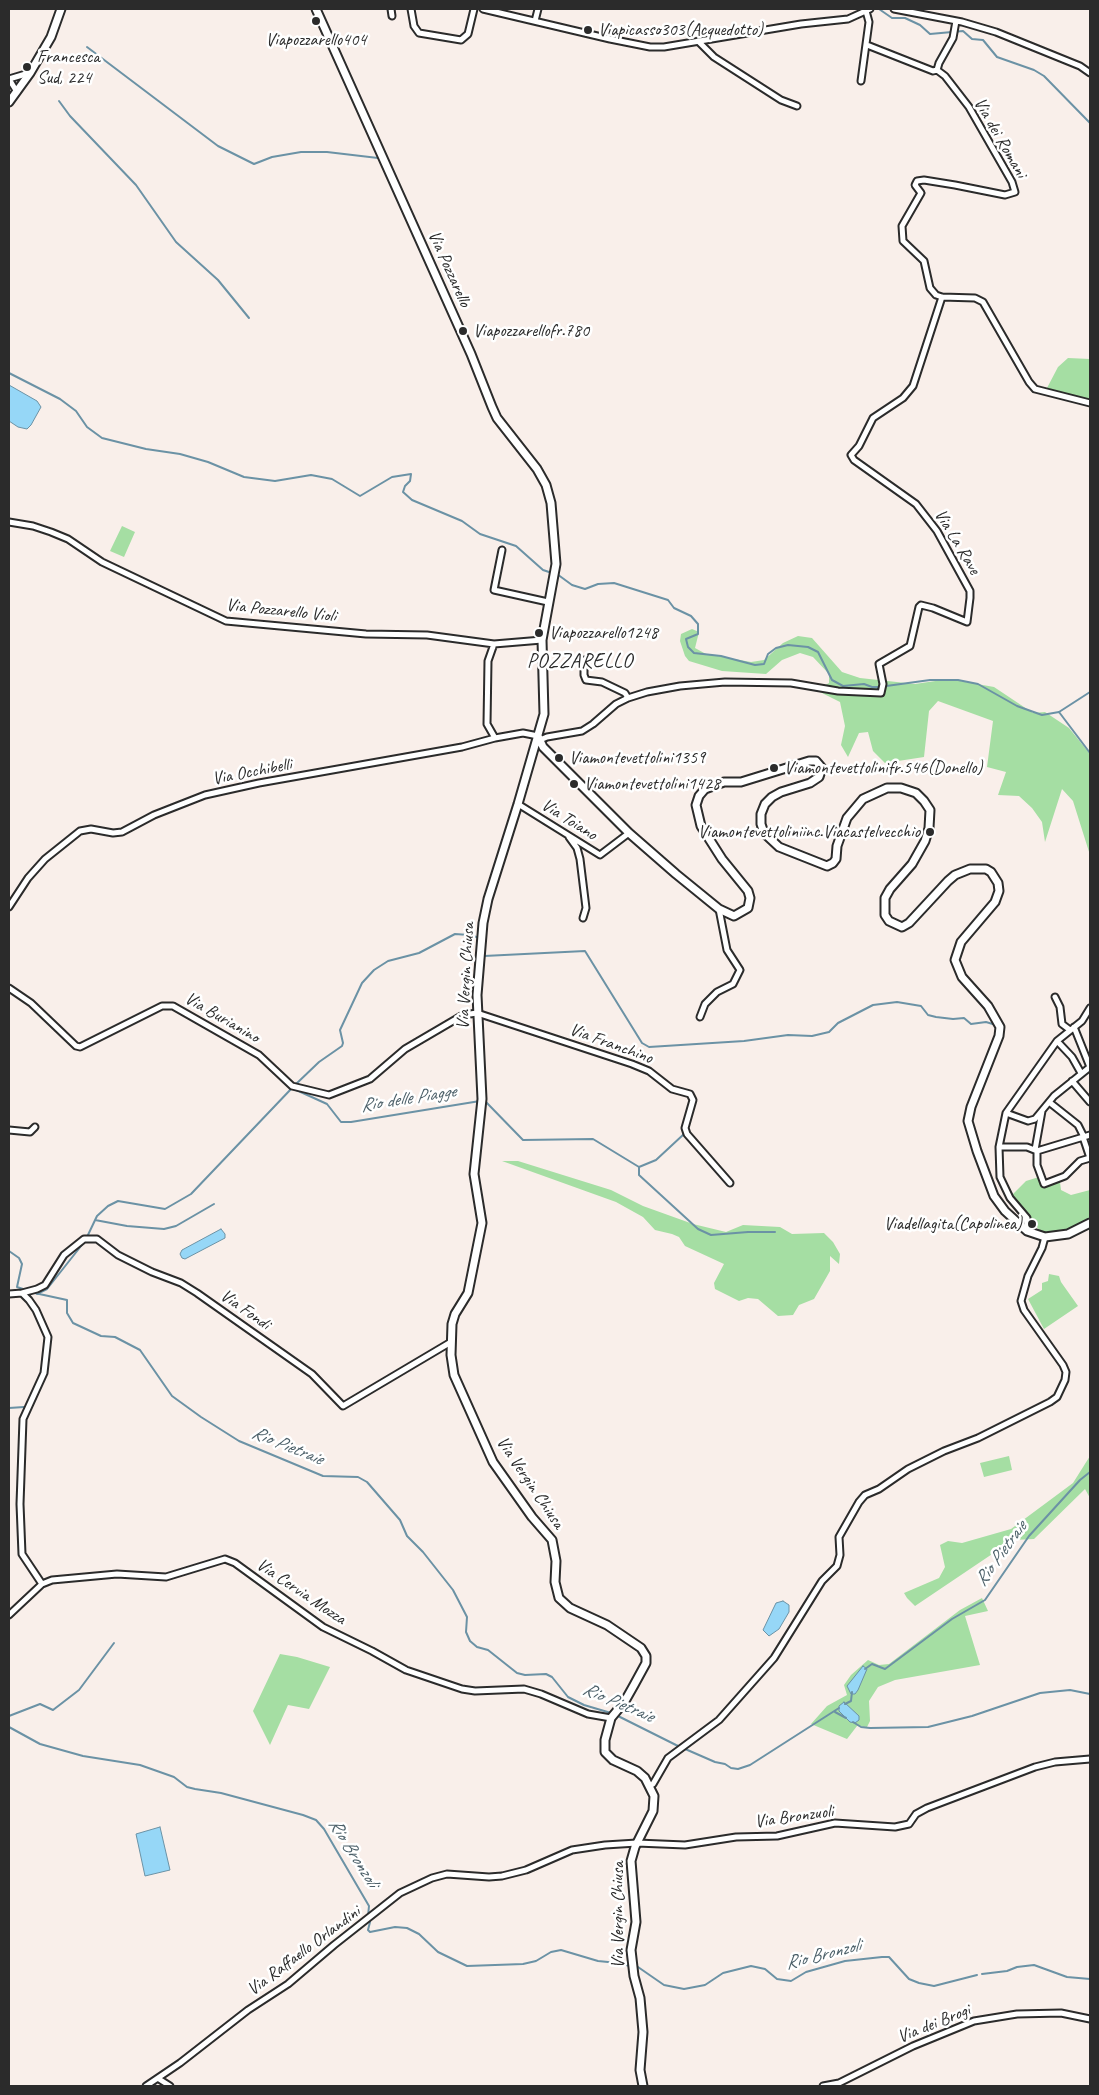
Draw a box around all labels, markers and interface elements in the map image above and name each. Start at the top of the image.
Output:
marker: Viapozzarello404 [310,15,322,27]
place label: Viapicasso303(Acquedotto) [598,19,763,41]
marker: Viapicasso303(Acquedotto) [582,24,594,36]
place label: Viapozzarello404 [266,29,366,51]
place label: Francesca Sud, 224 [37,46,100,88]
marker: Francesca Sud, 224 [21,61,33,73]
street label: Via dei Romani [968,94,1032,182]
street label: Via Pozzarello [423,227,475,311]
place label: Viapozzarellofr.780 [473,320,589,342]
marker: Viapozzarellofr.780 [457,325,469,337]
street label: Via La Rave [929,505,985,579]
street label: Via Pozzarello Violi [225,594,337,628]
place label: Viapozzarello1248 [549,622,658,644]
marker: Viapozzarello1248 [533,627,545,639]
district label: POZZARELLO [526,650,634,674]
place label: Viamontevettolini1359 [569,747,705,769]
marker: Viamontevettolini1359 [553,752,565,764]
street label: Via Occhibelli [211,754,293,790]
place label: Viamontevettolinifr.546(Donello) [784,757,982,779]
marker: Viamontevettolinifr.546(Donello) [768,762,780,774]
place label: Viamontevettolini1428 [584,773,720,795]
marker: Viamontevettolini1428 [568,778,580,790]
street label: Via Toiano [537,794,601,846]
place label: Viamontevettoliniinc.Viacastelvecchio [698,821,920,843]
marker: Viamontevettoliniinc.Viacastelvecchio [924,826,936,838]
street label: Via Vergin Chiusa [452,922,480,1030]
street label: Via Burianino [181,988,263,1048]
street label: Via Franchino [566,1019,656,1069]
water label: Rio delle Piagge [359,1080,457,1118]
place label: Viadellagita(Capolinea) [884,1213,1022,1235]
marker: Viadellagita(Capolinea) [1026,1218,1038,1230]
street label: Via Fondi [216,1285,274,1335]
water label: Rio Pietraie [248,1421,326,1471]
street label: Via Vergin Chiusa [491,1433,569,1533]
water label: Rio Pietraie [970,1517,1032,1591]
street label: Via Cervia Mozza [252,1554,350,1630]
water label: Rio Pietraie [579,1678,657,1728]
street label: Via Bronzuoli [753,1801,835,1833]
water label: Rio Bronzoli [323,1815,383,1891]
street label: Via Vergin Chiusa [607,1862,629,1968]
street label: Via Raffaello Orlandini [243,1901,365,2001]
water label: Rio Bronzoli [783,1935,863,1975]
street label: Via dei Brogi [895,2000,973,2048]

